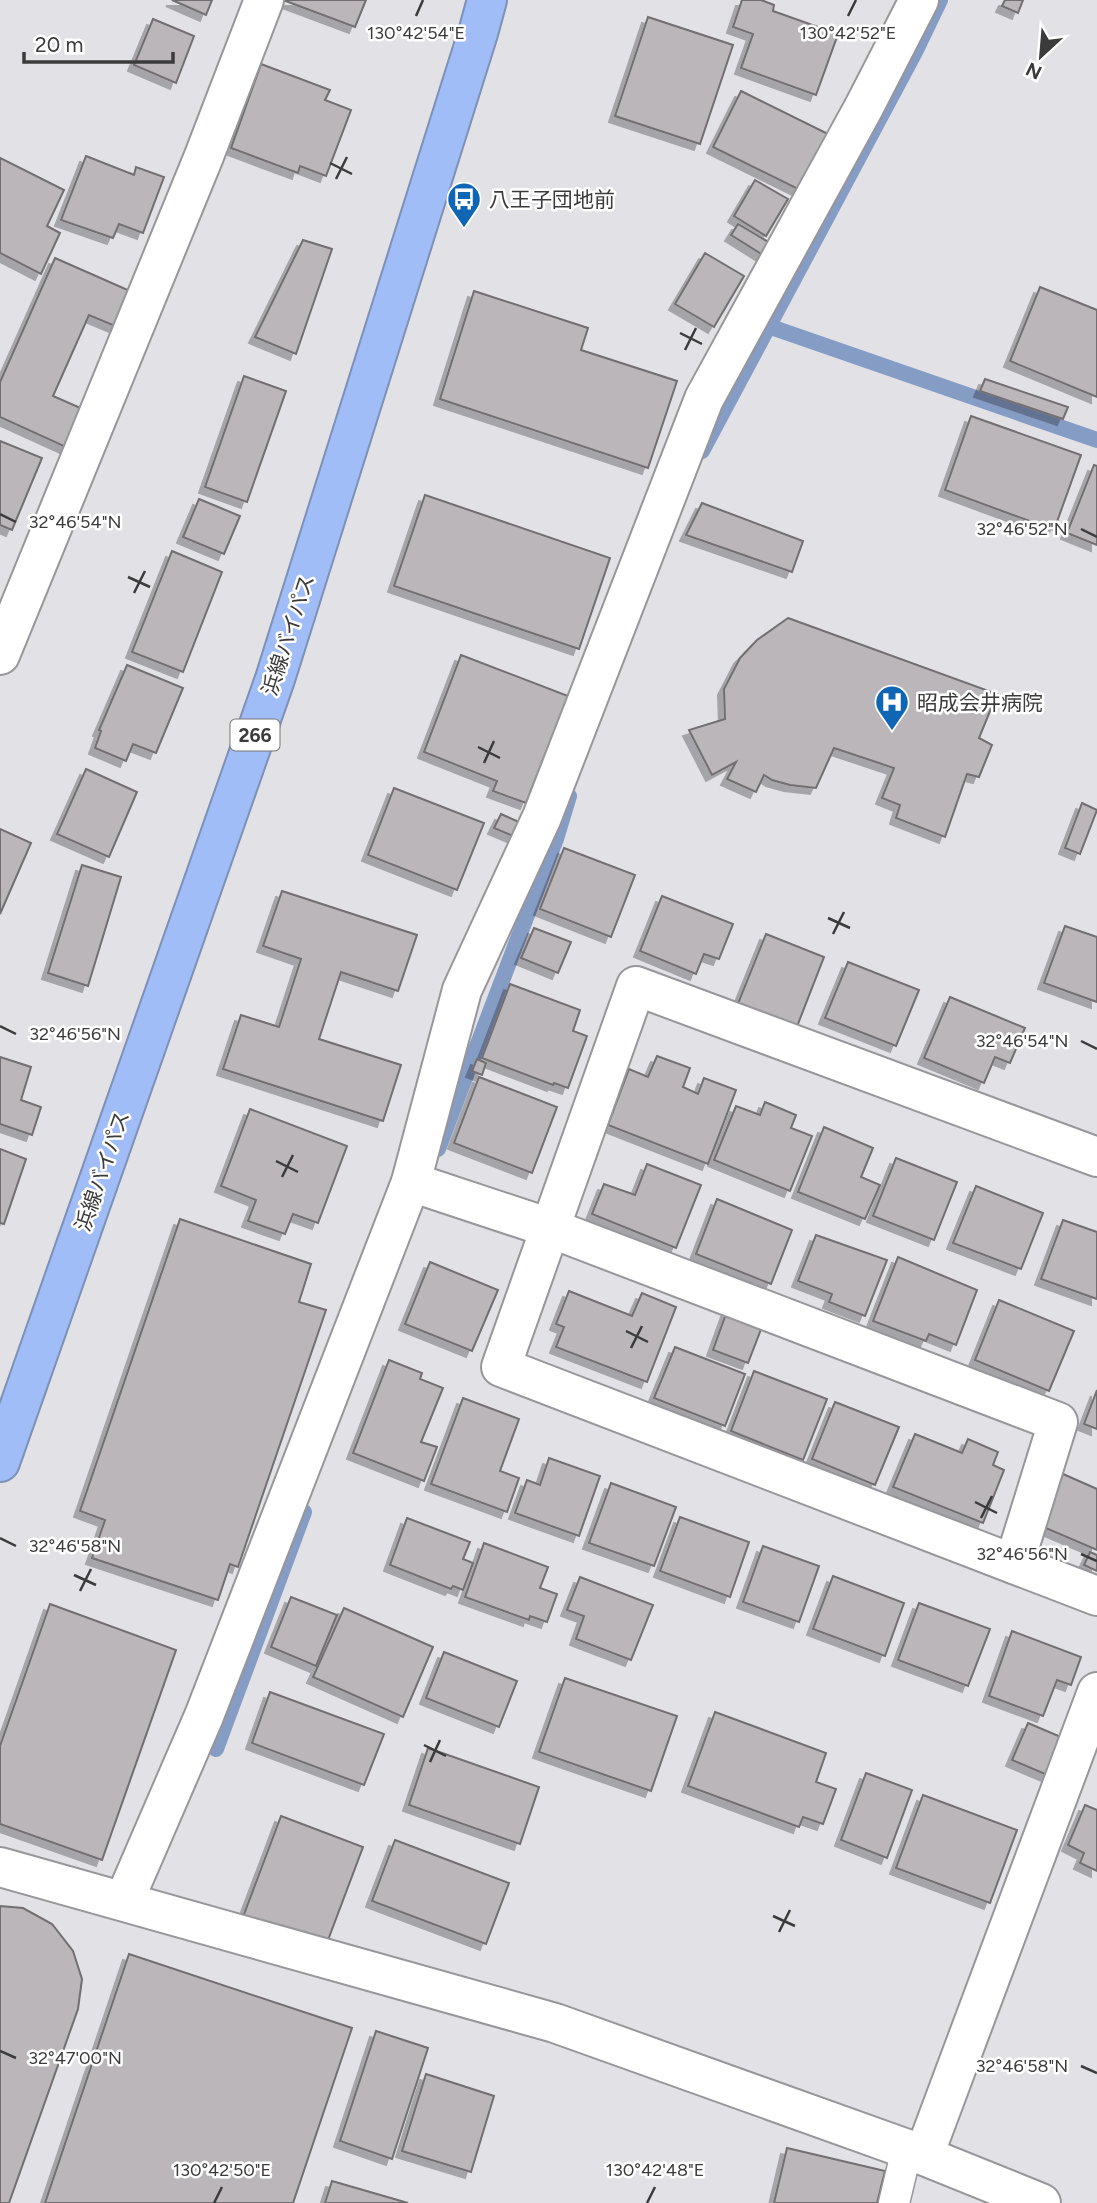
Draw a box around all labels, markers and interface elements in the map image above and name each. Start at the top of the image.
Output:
scale bar [24,21,173,65]
north arrow [1006,21,1076,91]
text: 130°42'54"E [367,22,465,44]
text: 130°42'52"E [799,22,897,44]
text: 20 m [35,32,83,57]
text: N [1022,57,1045,84]
bus stop icon: 八王子団地前 [445,180,483,229]
place label: 八王子団地前 [489,187,615,212]
text: 32°46'54"N [29,511,121,533]
text: 32°46'52"N [976,518,1068,540]
street label: 浜線バイパス [257,571,319,699]
hospital icon: 昭成会井病院 [873,683,911,732]
place label: 昭成会井病院 [917,690,1043,715]
road number: 266 [230,720,280,750]
text: 32°46'56"N [29,1023,121,1045]
text: 32°46'54"N [976,1030,1068,1052]
street label: 浜線バイパス [70,1108,134,1234]
text: 32°46'58"N [29,1535,121,1557]
text: 32°46'56"N [976,1543,1068,1565]
text: 32°47'00"N [28,2047,122,2069]
text: 32°46'58"N [976,2055,1068,2077]
text: 130°42'50"E [173,2159,271,2181]
text: 130°42'48"E [606,2159,704,2181]

